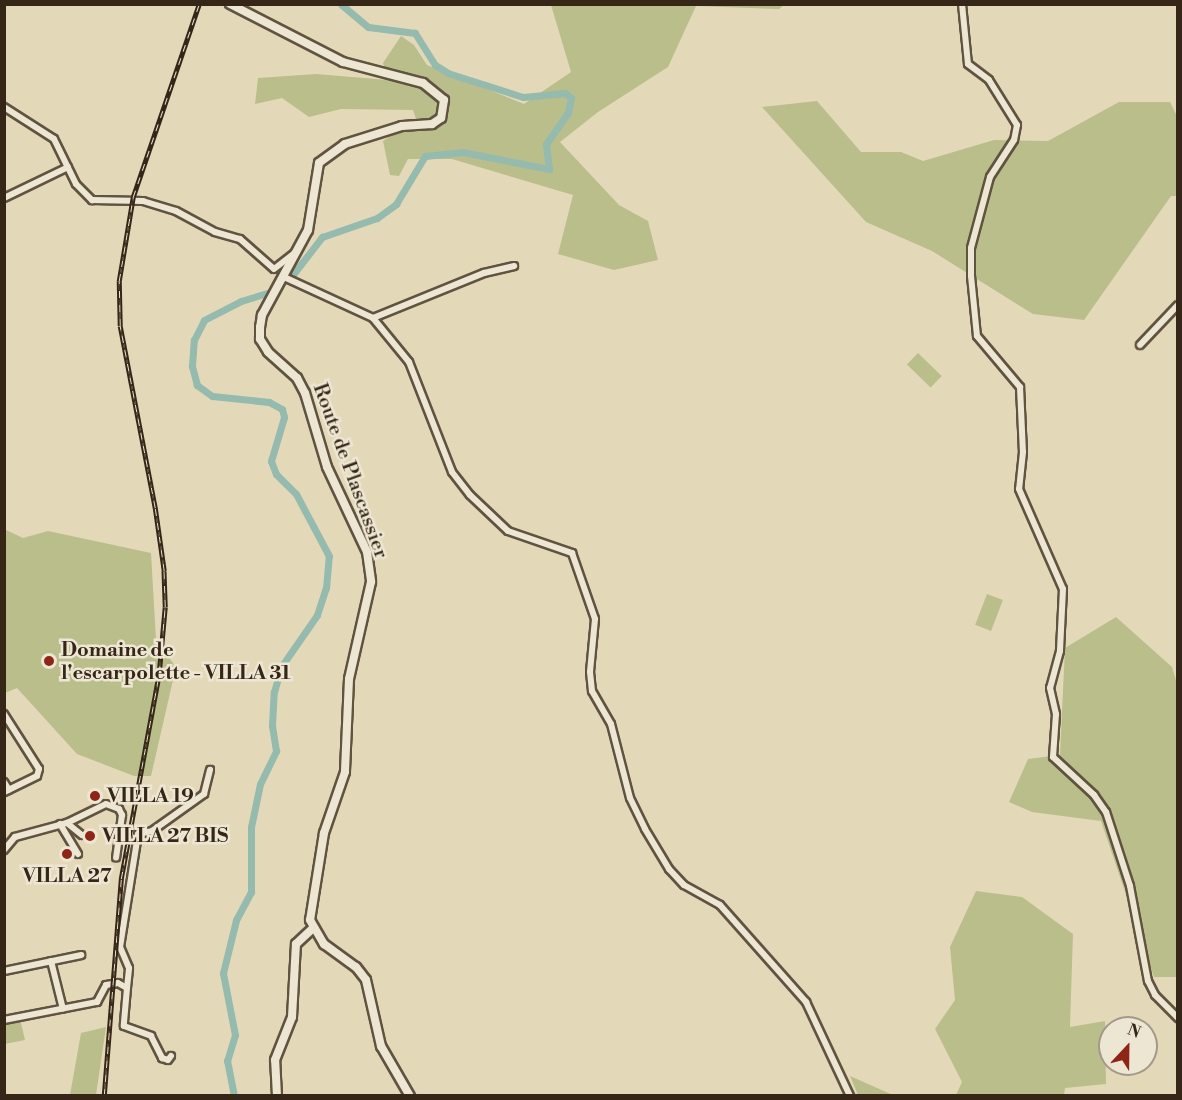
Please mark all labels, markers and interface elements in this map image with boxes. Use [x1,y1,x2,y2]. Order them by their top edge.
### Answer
street label: Route de Plascassier [307,380,393,562]
place label: Domaine de l'escarpolette - VILLA 31 [61,638,291,685]
marker: Domaine de l'escarpolette - VILLA 31 [42,654,56,668]
place label: VILLA 19 [107,784,194,808]
marker: VILLA 19 [88,789,102,803]
place label: VILLA 27 BIS [102,824,228,848]
marker: VILLA 27 BIS [83,829,97,843]
marker: VILLA 27 [60,847,74,861]
place label: VILLA 27 [22,864,112,888]
north arrow [1098,1016,1158,1076]
text: N [1124,1020,1144,1043]

